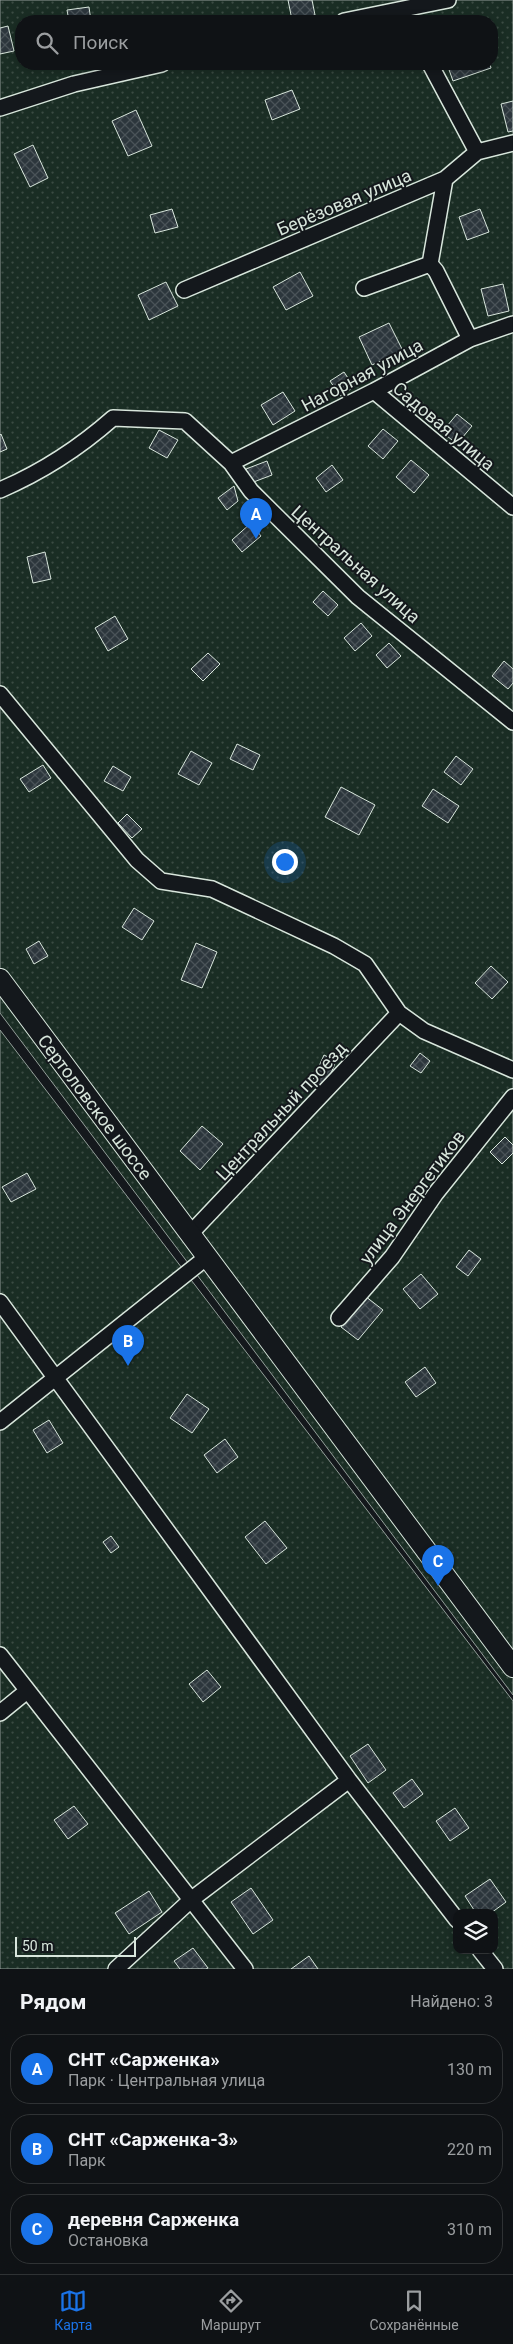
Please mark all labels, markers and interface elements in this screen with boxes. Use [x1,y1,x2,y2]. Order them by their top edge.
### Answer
search box [15,15,498,70]
icon: search [33,29,61,57]
text: Поиск [73,31,129,54]
street label: Берёзовая улица [274,164,414,240]
street label: Нагорная улица [298,334,426,416]
street label: Садовая улица [389,377,499,475]
pin: A [240,498,272,539]
street label: Центральная улица [287,501,425,627]
your location [272,849,298,875]
street label: Сертоловское шоссе [33,1030,157,1184]
street label: Центральный проезд [211,1037,351,1184]
street label: улица Энергетиков [355,1126,469,1268]
pin: B [112,1325,144,1366]
pin: C [422,1545,454,1586]
map controls [453,1909,498,1954]
button: layers [453,1909,498,1954]
scale bar [15,1934,136,1957]
text: 50 m [22,1938,54,1954]
text: Рядом [20,1990,86,2014]
text: Найдено: 3 [410,1992,493,2011]
text: СНТ «Сарженка» [68,2048,220,2071]
text: A [32,2060,42,2079]
text: 130 m [447,2060,492,2079]
text: Парк · Центральная улица [68,2071,265,2090]
text: СНТ «Сарженка-3» [68,2128,238,2151]
text: B [32,2140,42,2159]
text: 220 m [447,2140,492,2159]
text: Парк [68,2151,106,2170]
text: деревня Сарженка [68,2208,239,2231]
text: C [32,2220,42,2239]
text: 310 m [447,2220,492,2239]
text: Остановка [68,2231,149,2250]
tab: Карта [54,2287,92,2333]
tab: Маршрут [201,2287,261,2333]
tab: Сохранённые [369,2287,459,2333]

